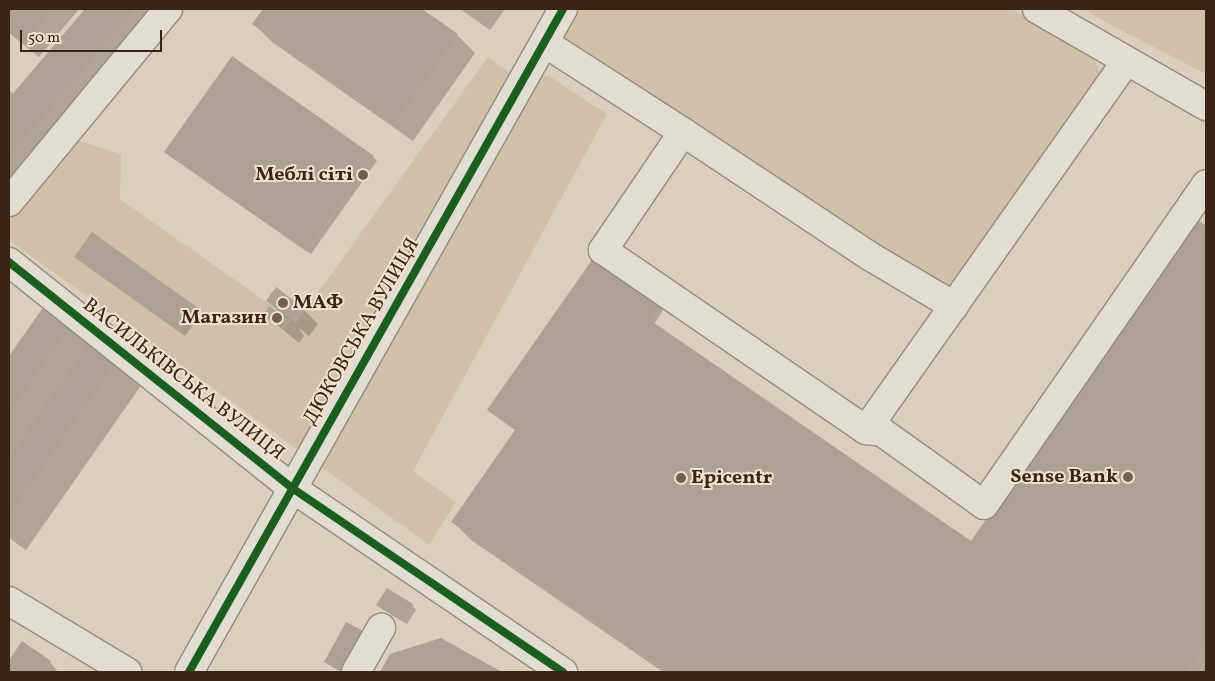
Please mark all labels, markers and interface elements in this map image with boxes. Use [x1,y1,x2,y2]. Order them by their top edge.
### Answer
scale bar [22,20,165,52]
text: 50 m [28,28,60,49]
place label: Меблі сіті [255,163,353,187]
marker: Меблі сіті [357,169,369,181]
street label: ДЮКОВСЬКА ВУЛИЦЯ [299,234,425,430]
place label: МАФ [293,291,343,315]
street label: ВАСИЛЬКІВСЬКА ВУЛИЦЯ [77,294,289,466]
marker: МАФ [277,297,289,309]
place label: Магазин [181,306,267,330]
marker: Магазин [271,312,283,324]
place label: Sense Bank [1010,465,1118,489]
place label: Epicentr [691,466,772,490]
marker: Sense Bank [1122,471,1134,483]
marker: Epicentr [675,472,687,484]

